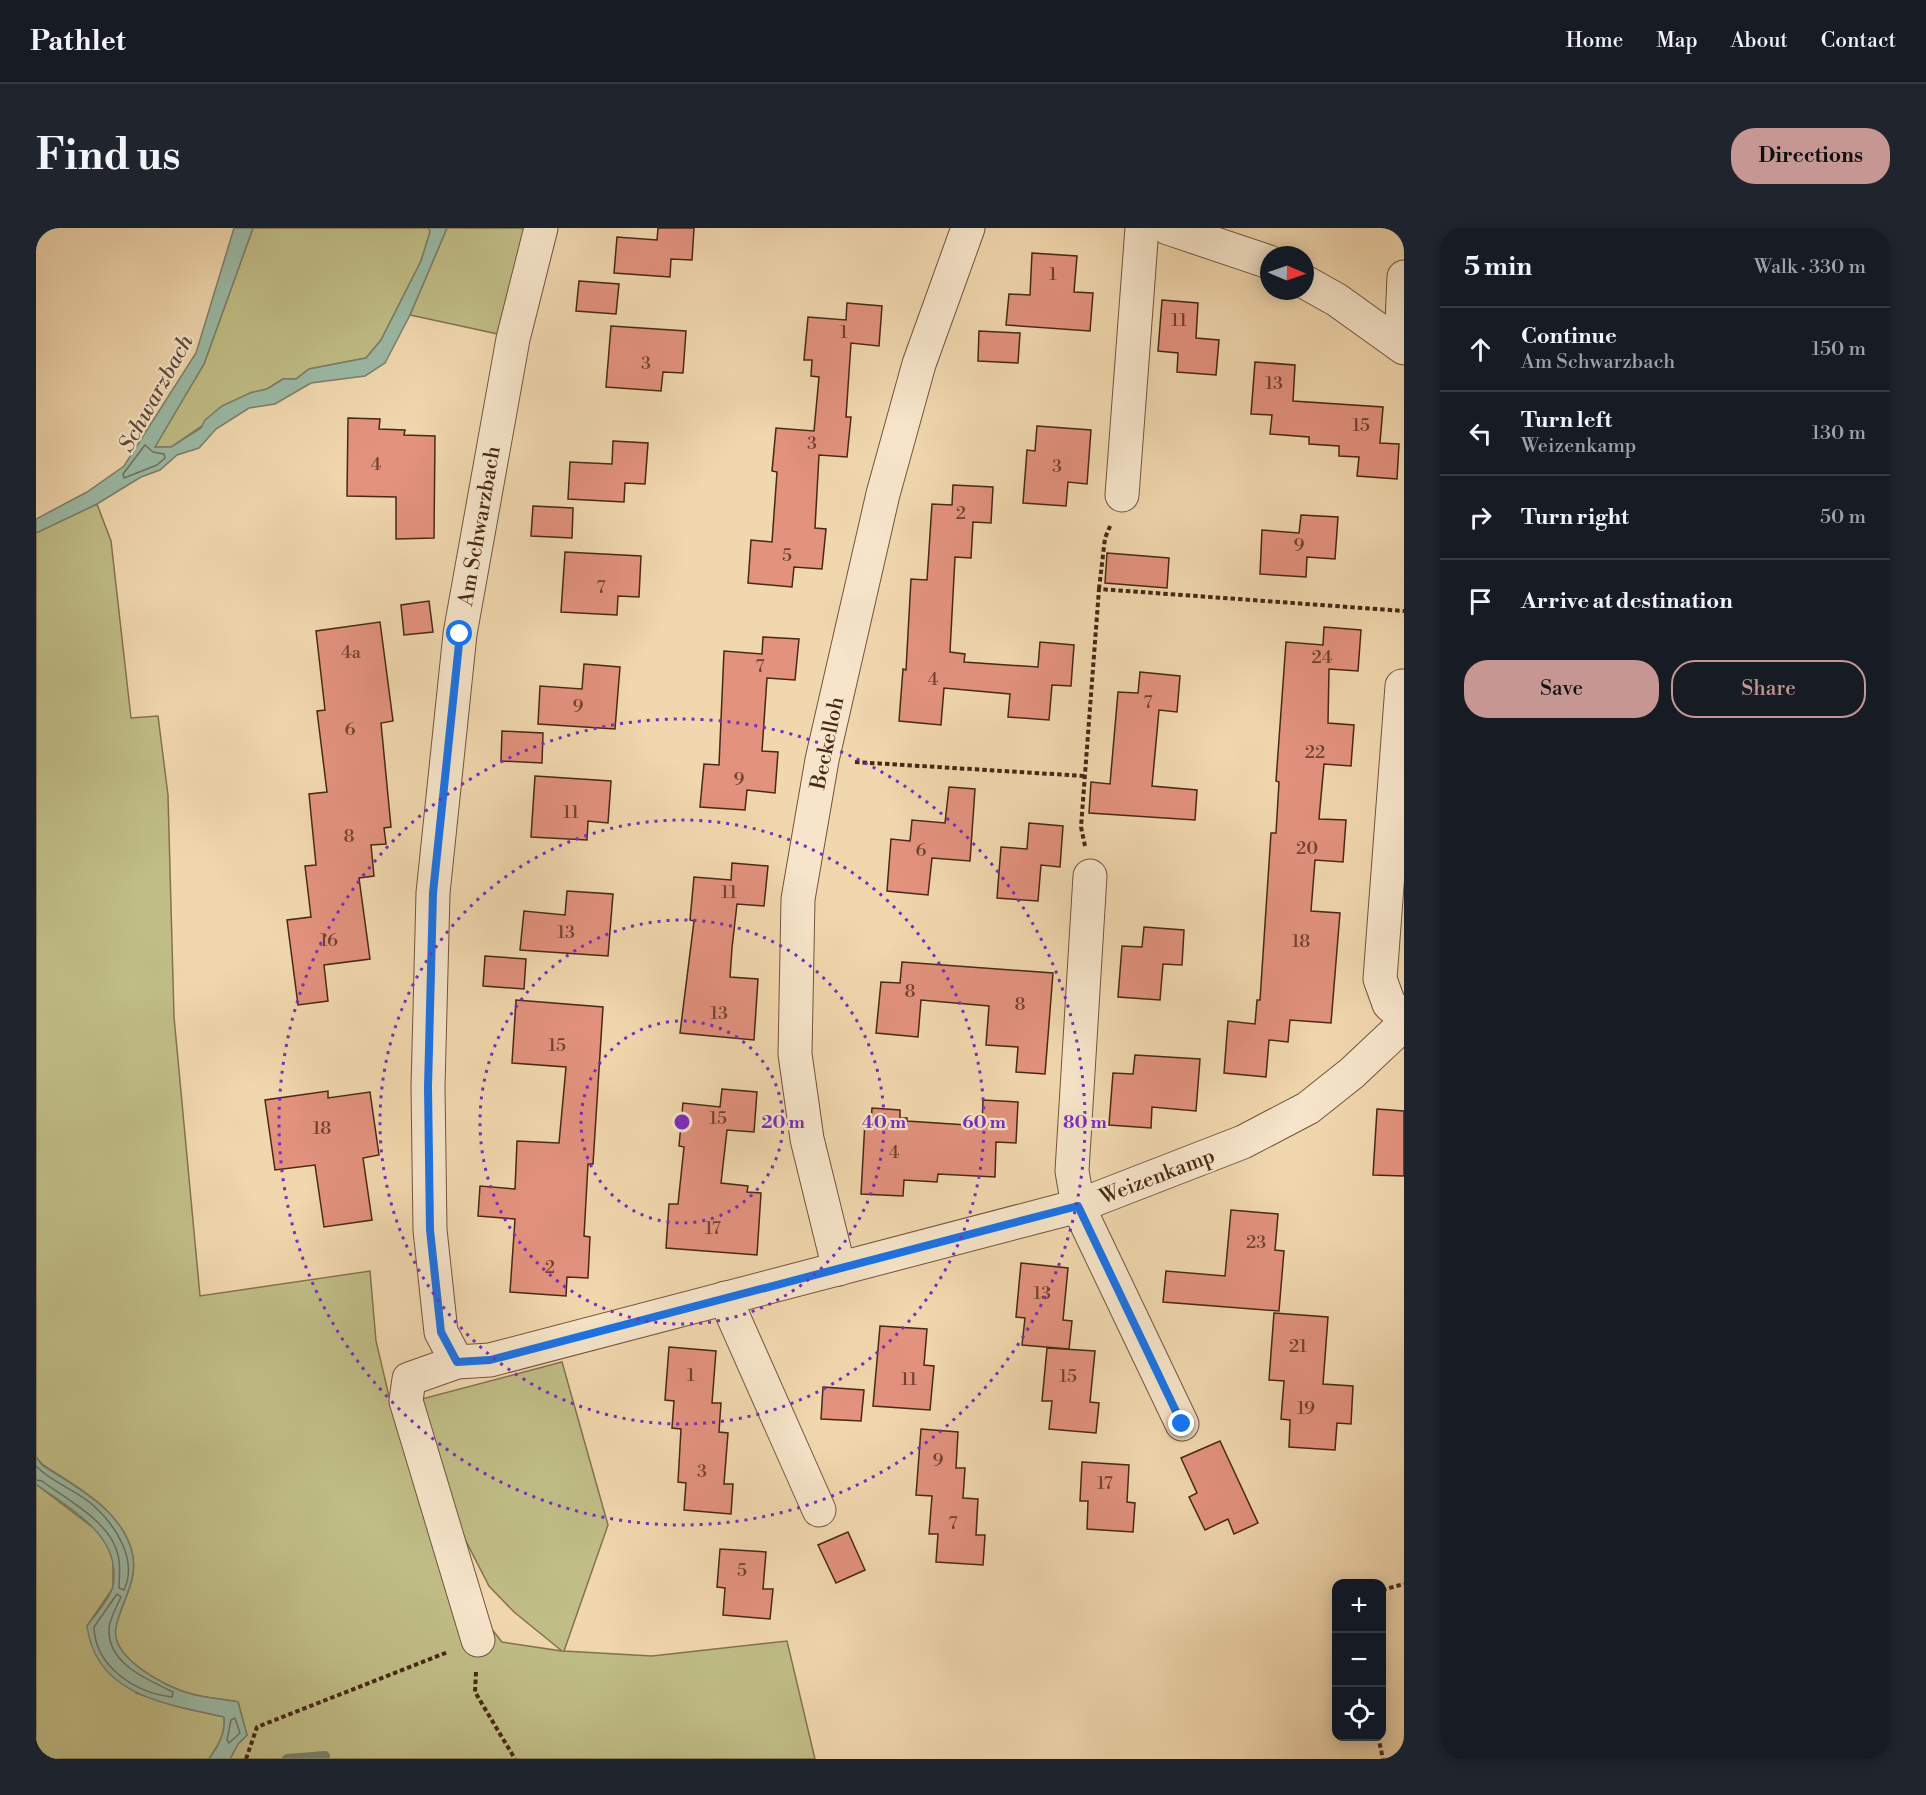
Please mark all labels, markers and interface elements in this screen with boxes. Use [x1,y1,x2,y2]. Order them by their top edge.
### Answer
text: Pathlet [30,24,126,59]
text: Home [1566,28,1623,54]
text: Map [1656,28,1698,54]
text: About [1731,28,1788,54]
text: Contact [1821,28,1896,54]
button: Directions [1731,128,1890,184]
text: Find us [36,130,180,183]
north arrow [1260,246,1314,300]
text: 5 min [1464,251,1532,283]
text: Walk · 330 m [1754,255,1866,280]
house number: 1 [1049,263,1057,286]
house number: 11 [1171,309,1187,332]
house number: 1 [840,321,848,344]
text: Continue [1521,323,1617,350]
water label: Schwarzbach [113,330,200,457]
icon: ahead [1464,333,1497,366]
text: 150 m [1811,337,1866,362]
text: Am Schwarzbach [1521,350,1675,375]
house number: 3 [641,352,651,375]
house number: 13 [1265,372,1283,395]
text: Turn left [1521,407,1612,434]
house number: 15 [1352,414,1370,437]
icon: left [1464,417,1497,450]
text: 130 m [1811,421,1866,446]
house number: 3 [807,432,817,455]
text: Weizenkamp [1521,434,1636,459]
street label: Am Schwarzbach [453,444,507,609]
house number: 4 [371,453,382,476]
house number: 3 [1052,455,1062,478]
icon: right [1464,501,1497,534]
house number: 2 [956,502,966,525]
text: Turn right [1521,504,1629,531]
text: 50 m [1820,505,1866,530]
house number: 9 [1294,534,1305,557]
house number: 5 [782,544,792,567]
house number: 7 [596,576,606,599]
icon: arrive [1464,585,1497,618]
text: Arrive at destination [1521,588,1733,615]
route start [446,620,472,646]
house number: 4a [341,641,362,664]
house number: 24 [1311,646,1333,669]
house number: 7 [755,655,765,678]
button: Save [1464,660,1659,718]
button: Share [1671,660,1866,718]
house number: 4 [928,668,939,691]
house number: 7 [1143,691,1153,714]
street label: Beckelloh [805,694,851,793]
house number: 9 [573,695,584,718]
house number: 6 [345,718,356,741]
house number: 22 [1305,741,1325,764]
house number: 9 [734,768,745,791]
house number: 11 [563,801,579,824]
house number: 8 [343,825,355,848]
house number: 20 [1296,837,1318,860]
house number: 6 [916,839,927,862]
house number: 11 [721,881,737,904]
house number: 13 [557,921,575,944]
house number: 16 [320,929,338,952]
house number: 18 [1292,930,1310,953]
house number: 8 [904,980,916,1003]
house number: 8 [1014,993,1026,1016]
house number: 13 [710,1002,728,1025]
house number: 15 [548,1034,566,1057]
house number: 15 [709,1107,727,1130]
text: 20 m [761,1111,805,1134]
text: 40 m [862,1111,907,1134]
text: 60 m [962,1111,1006,1134]
text: 80 m [1063,1111,1108,1134]
centre of rings [672,1112,692,1132]
house number: 18 [313,1117,331,1140]
house number: 4 [889,1141,900,1164]
street label: Weizenkamp [1095,1143,1219,1211]
house number: 17 [705,1217,721,1240]
house number: 23 [1246,1231,1266,1254]
house number: 2 [545,1256,555,1279]
house number: 13 [1033,1282,1051,1305]
house number: 21 [1289,1335,1307,1358]
house number: 1 [687,1364,695,1387]
house number: 15 [1059,1365,1077,1388]
house number: 11 [901,1368,917,1391]
house number: 19 [1297,1397,1315,1420]
route end [1168,1410,1194,1436]
house number: 9 [933,1449,944,1472]
house number: 3 [697,1460,707,1483]
house number: 17 [1097,1472,1113,1495]
house number: 7 [948,1512,958,1535]
house number: 5 [737,1559,747,1582]
map controls [1332,1579,1386,1741]
button: + [1332,1579,1386,1633]
button: − [1332,1633,1386,1687]
button: locate [1332,1687,1386,1741]

